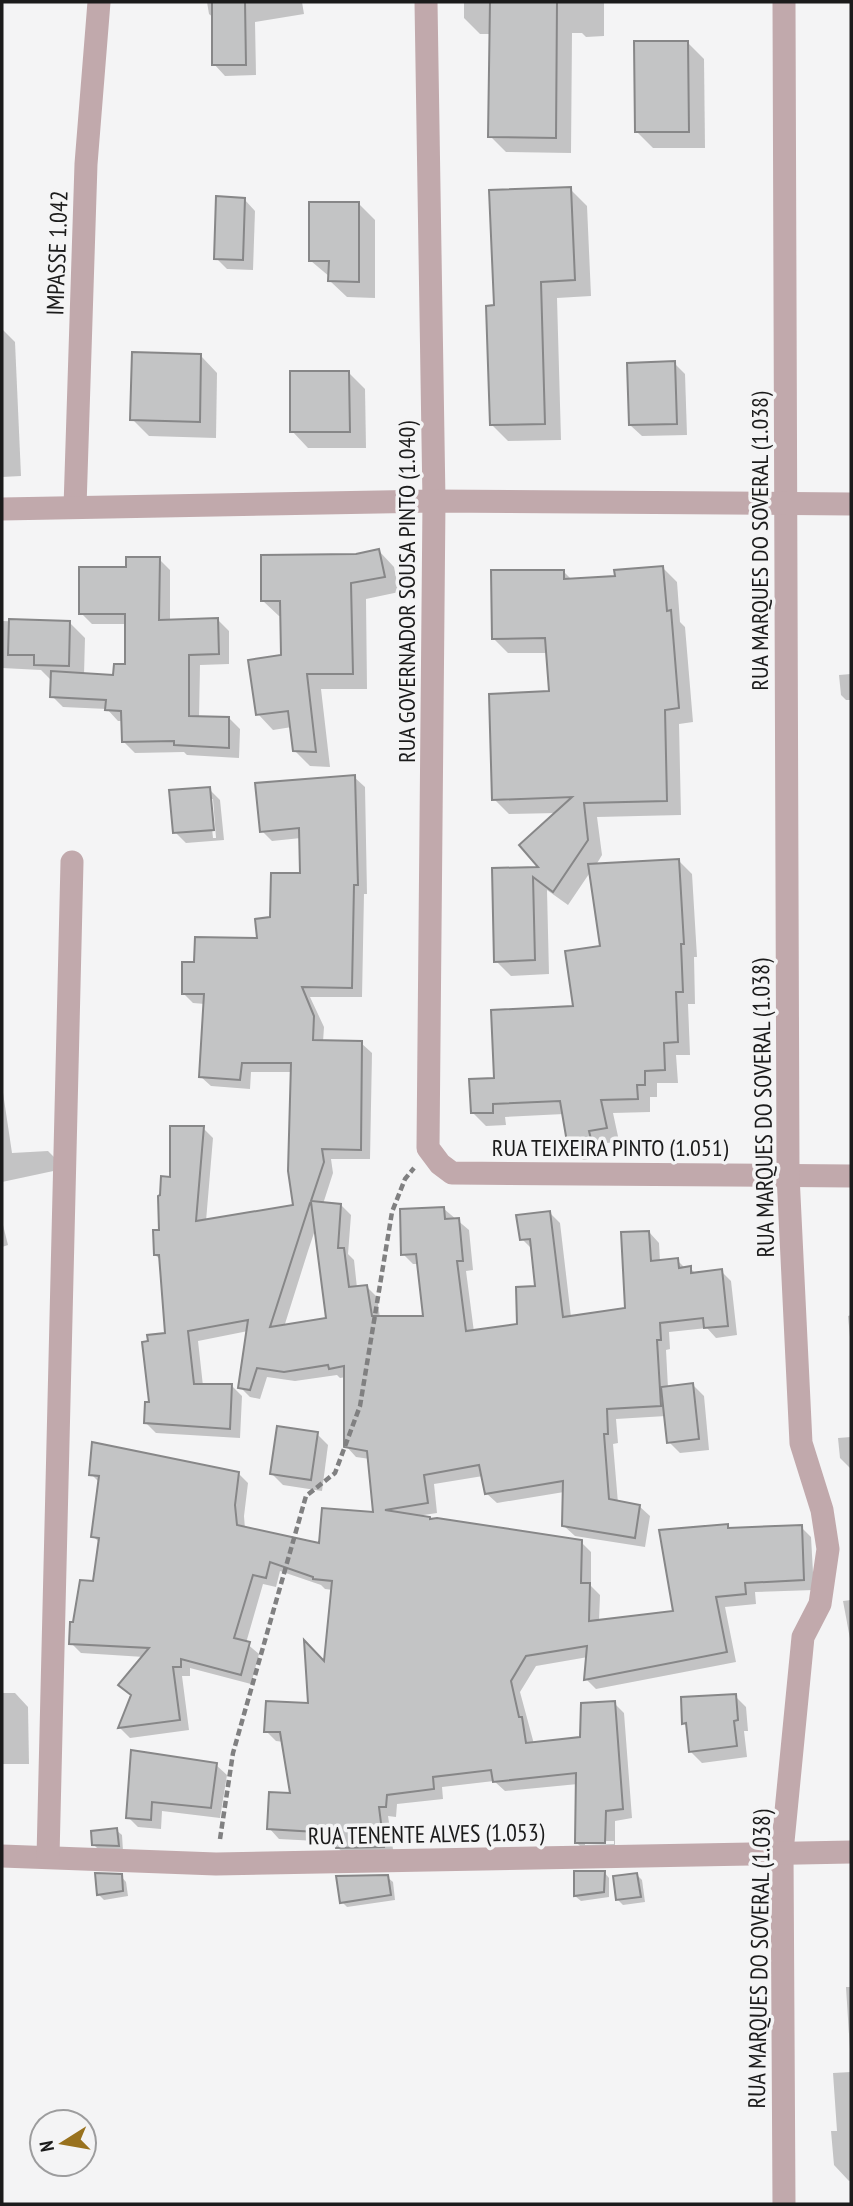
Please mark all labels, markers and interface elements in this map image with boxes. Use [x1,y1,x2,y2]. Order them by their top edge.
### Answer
street label: IMPASSE 1.042 [39,190,75,316]
street label: RUA MARQUES DO SOVERAL (1.038) [744,391,775,690]
street label: RUA GOVERNADOR SOUSA PINTO (1.040) [391,421,422,763]
street label: RUA MARQUES DO SOVERAL (1.038) [745,958,781,1258]
street label: RUA TEIXEIRA PINTO (1.051) [492,1132,729,1163]
street label: RUA MARQUES DO SOVERAL (1.038) [741,1809,777,2109]
street label: RUA TENENTE ALVES (1.053) [308,1816,545,1852]
north arrow [28,2108,98,2178]
text: N [34,2139,59,2154]

